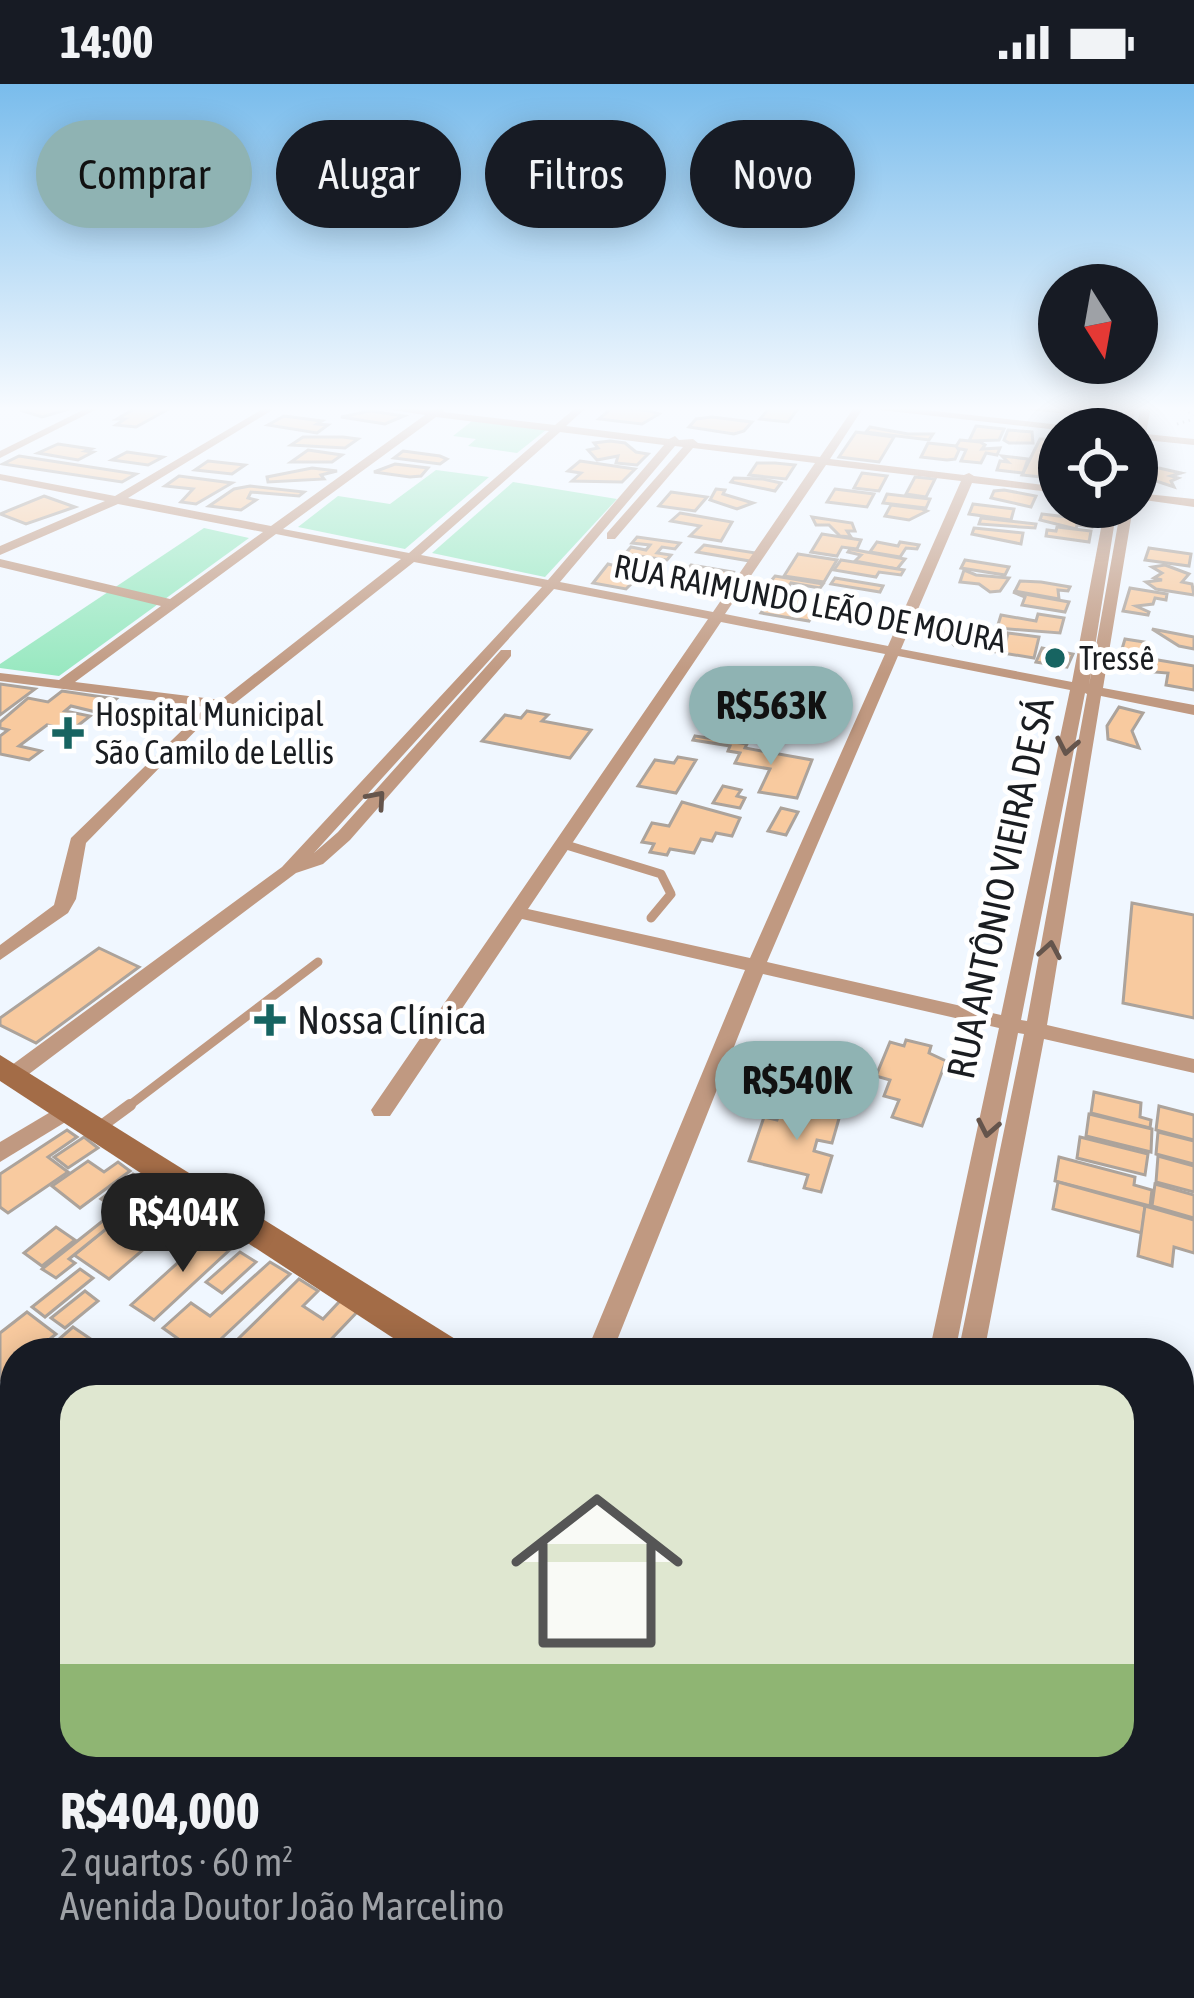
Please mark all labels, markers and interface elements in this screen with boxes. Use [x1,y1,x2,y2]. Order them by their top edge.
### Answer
text: 14:00 [60,16,154,68]
chip: Comprar [36,120,252,228]
chip: Alugar [276,120,461,228]
chip: Filtros [485,120,666,228]
chip: Novo [690,120,855,228]
north arrow [1038,264,1158,384]
map controls [1038,264,1158,528]
button: locate [1038,408,1158,528]
street label: RUA RAIMUNDO LEÃO DE MOURA [611,546,1010,660]
place label: Tressê [1079,639,1155,677]
marker: Tressê [1042,645,1068,671]
pin: R$563K [673,666,869,768]
text: R$563K [716,683,826,727]
street label: RUA ANTÔNIO VIEIRA DE SÁ [938,694,1062,1082]
place label: Hospital Municipal São Camilo de Lellis [95,695,334,771]
marker: Hospital Municipal São Camilo de Lellis [52,717,84,749]
one-way arrow [1055,736,1081,756]
one-way arrow [363,791,384,813]
one-way arrow [1036,940,1061,960]
place label: Nossa Clínica [297,998,487,1042]
marker: Nossa Clínica [254,1004,286,1036]
pin: R$540K [699,1041,895,1143]
text: R$540K [742,1058,852,1102]
one-way arrow [976,1117,1002,1137]
pin: R$404K [85,1173,281,1275]
text: R$404K [128,1190,238,1234]
icon: home [489,1463,705,1679]
text: R$404,000 [60,1781,260,1840]
text: 2 quartos · 60 m² [60,1840,293,1884]
text: Avenida Doutor João Marcelino [60,1884,504,1928]

